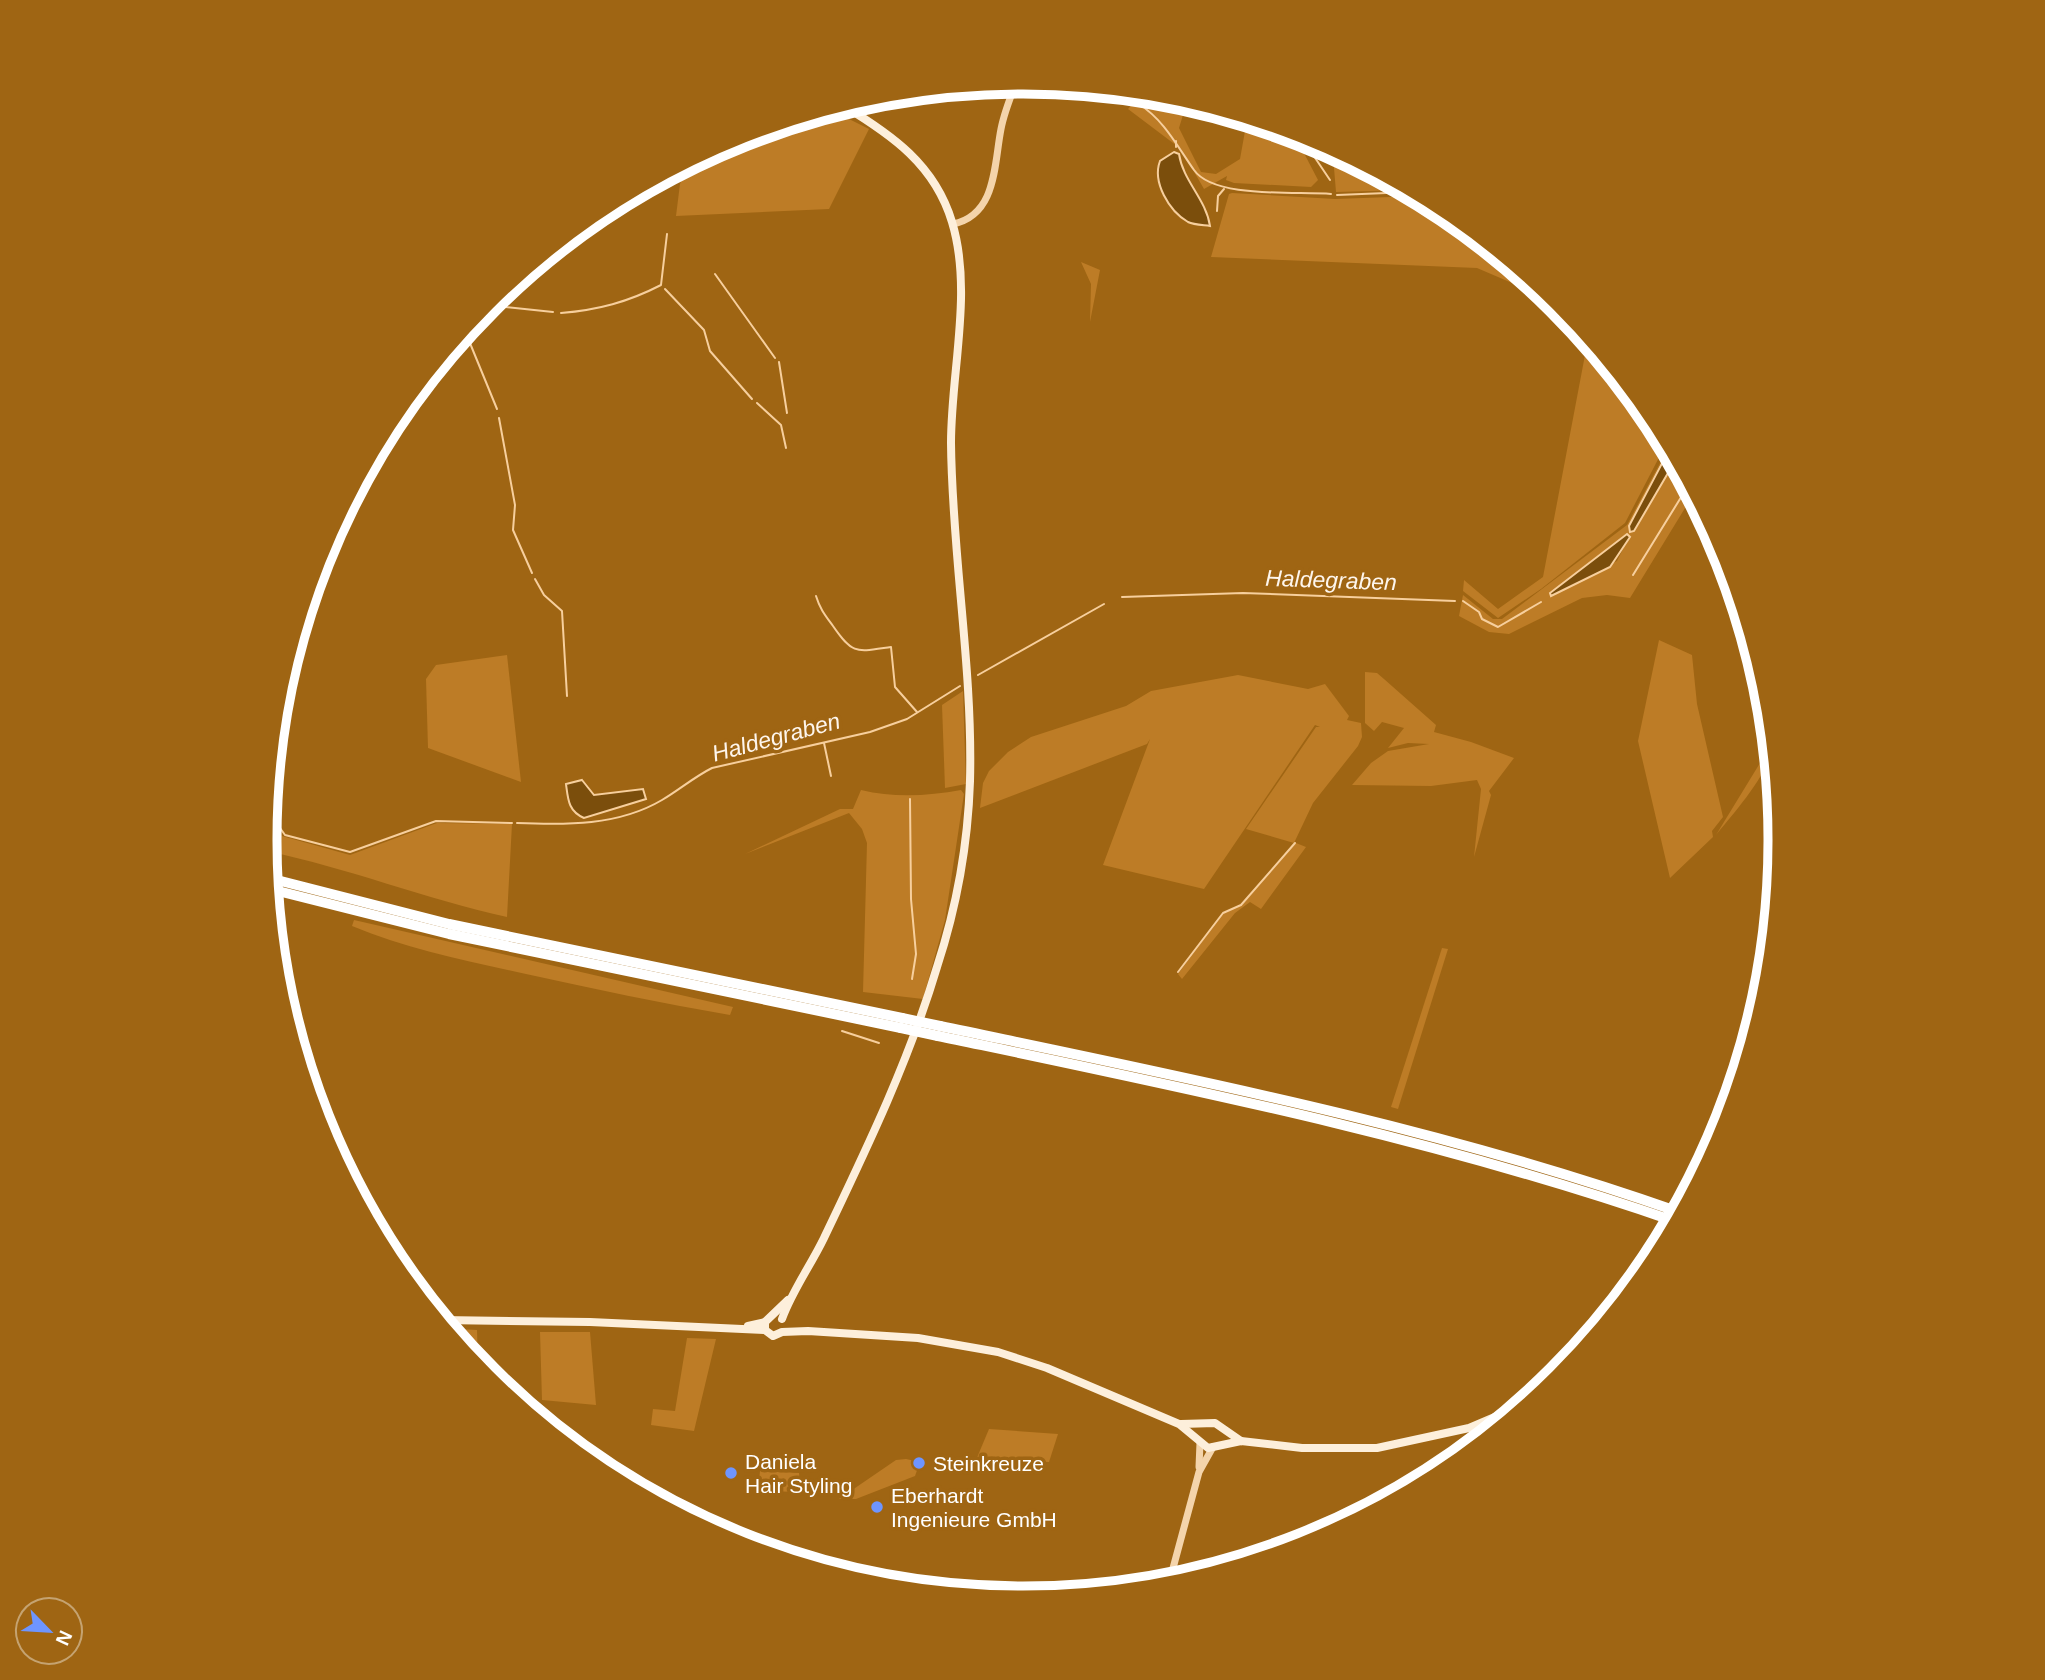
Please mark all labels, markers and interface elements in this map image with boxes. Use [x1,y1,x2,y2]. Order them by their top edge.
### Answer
water label: Haldegraben [1265,565,1397,595]
water label: Haldegraben [709,707,843,767]
place label: Daniela Hair Styling [745,1450,852,1497]
place label: Steinkreuze [933,1452,1044,1475]
marker: Steinkreuze [911,1455,927,1471]
marker: Daniela Hair Styling [723,1465,739,1481]
place label: Eberhardt Ingenieure GmbH [891,1484,1057,1531]
marker: Eberhardt Ingenieure GmbH [869,1499,885,1515]
north arrow [14,1596,84,1666]
text: N [52,1627,76,1649]

